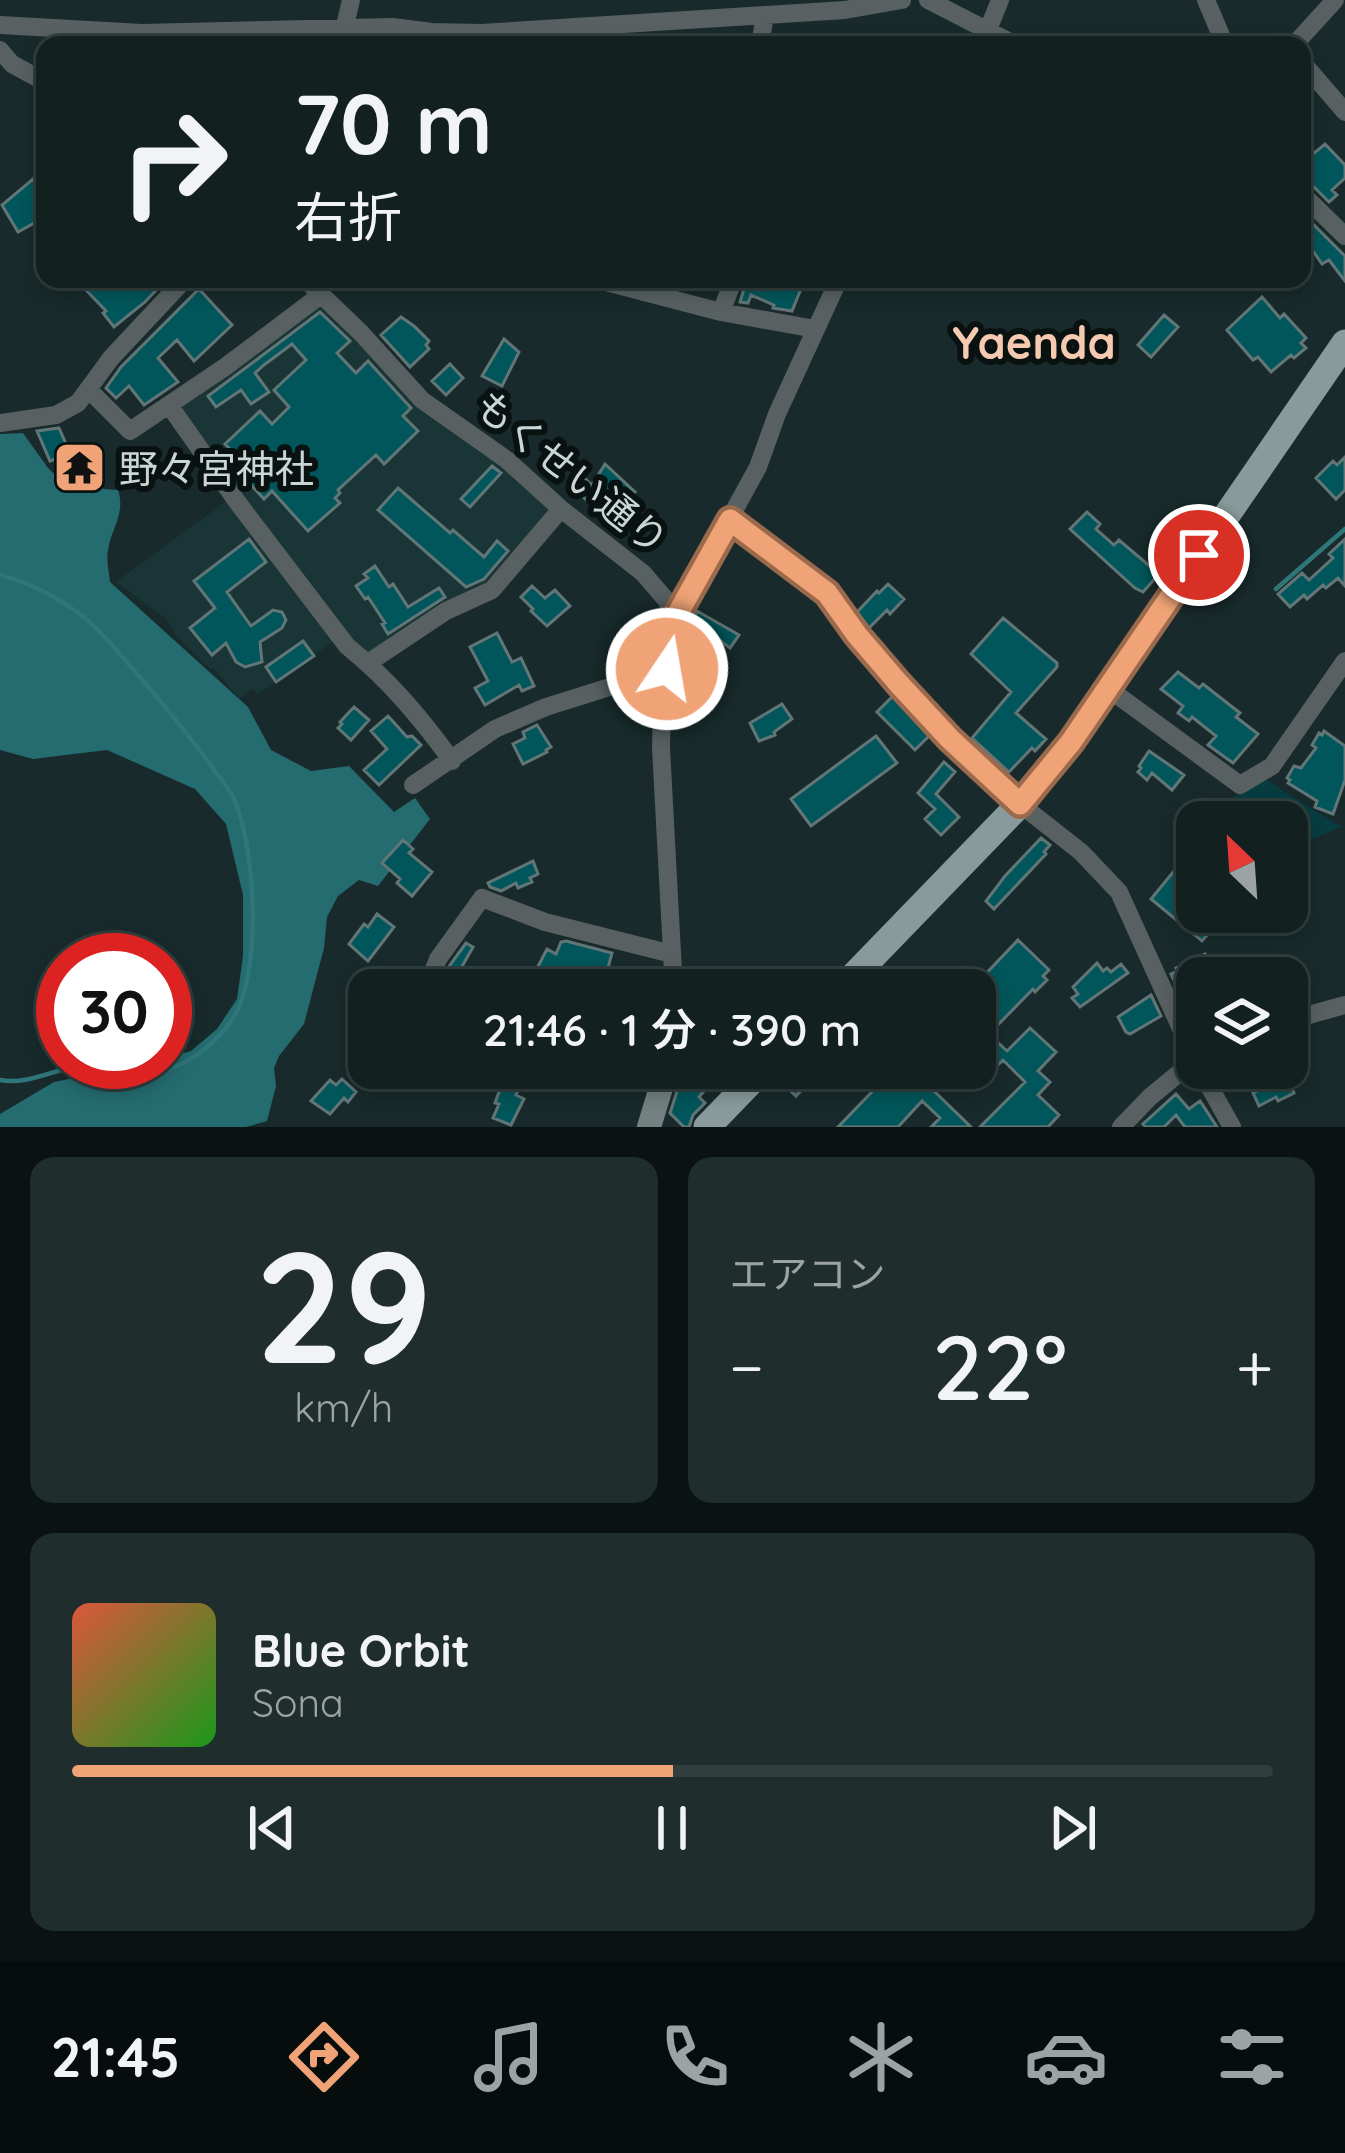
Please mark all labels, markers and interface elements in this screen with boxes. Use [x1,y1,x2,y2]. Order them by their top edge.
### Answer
text: 70 m [294,70,493,175]
icon: right [96,84,252,240]
text: 右折 [294,183,402,251]
district label: Yaenda [952,314,1116,370]
street label: もくせい通り [466,379,678,565]
temple icon: 野々宮神社 [52,440,108,496]
place label: 野々宮神社 [119,444,314,493]
pin [1148,504,1250,606]
icon: arrive [1166,522,1232,588]
position arrow [604,606,730,732]
north arrow [1176,801,1308,933]
map controls [1176,801,1308,1089]
speed limit sign: 30 [36,933,192,1089]
button: layers [1176,957,1308,1089]
text: 21:46 · 1 分 · 390 m [483,1001,861,1057]
text: 29 [255,1207,432,1402]
text: エアコン [730,1249,886,1298]
text: 22° [932,1310,1067,1423]
text: − [730,1325,764,1408]
text: + [1236,1325,1273,1408]
text: km/h [294,1383,393,1432]
text: Blue Orbit [252,1622,470,1678]
text: Sona [252,1678,344,1727]
icon: previous [239,1795,305,1861]
icon: pause [639,1795,705,1861]
icon: next [1040,1795,1106,1861]
icon: directions [282,2015,366,2099]
icon: music [467,2015,551,2099]
icon: phone [653,2015,737,2099]
icon: climate [839,2015,923,2099]
icon: car [1024,2015,1108,2099]
icon: filters [1210,2015,1294,2099]
text: 21:45 [51,2023,180,2091]

